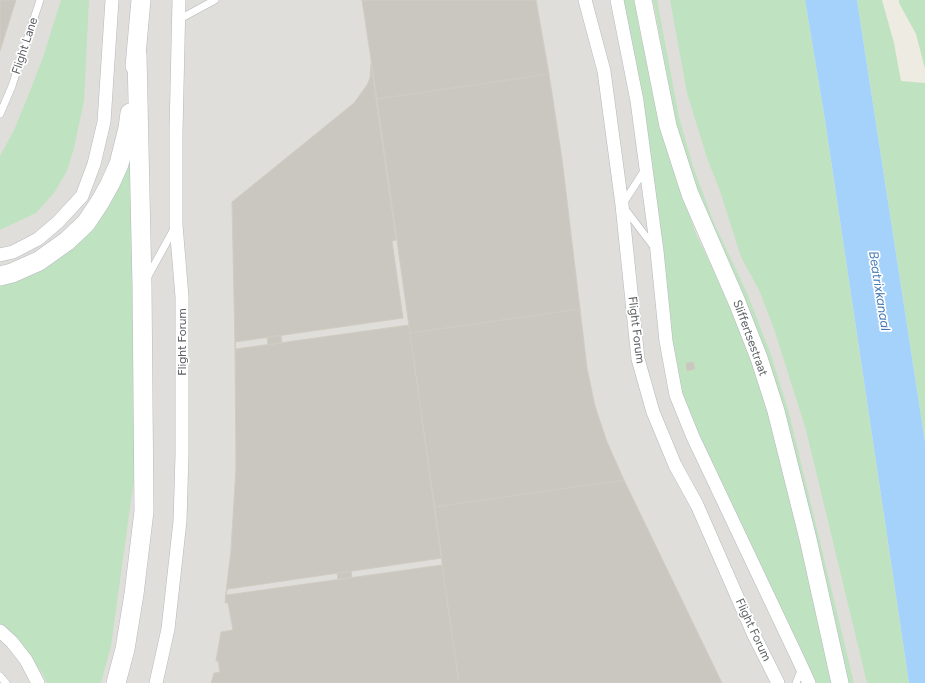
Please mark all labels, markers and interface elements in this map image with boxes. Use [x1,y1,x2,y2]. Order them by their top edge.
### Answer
street label: Flight Lane [9,16,41,76]
water label: Beatrixkanaal [865,250,893,332]
street label: Flight Forum [625,296,647,364]
street label: Sliffertsestraat [730,298,770,378]
street label: Flight Forum [175,308,189,376]
street label: Flight Forum [732,596,774,664]

